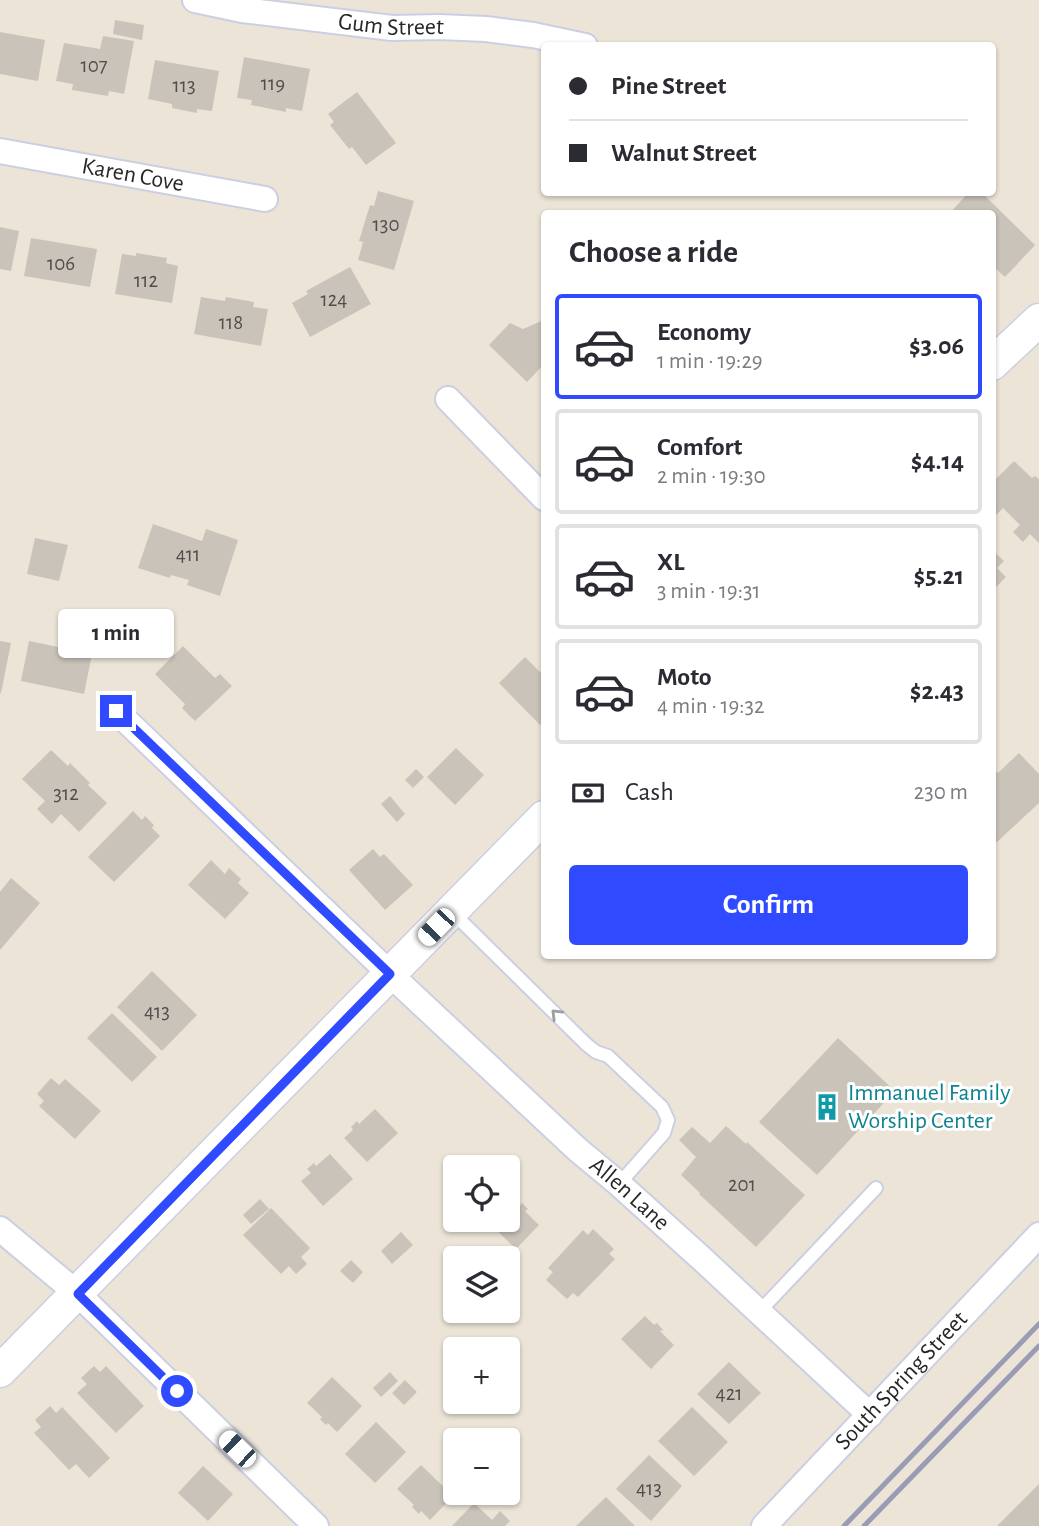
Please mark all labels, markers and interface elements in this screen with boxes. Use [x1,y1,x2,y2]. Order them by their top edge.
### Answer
street label: Gum Street [337,10,445,40]
house number: 107 [80,55,108,76]
house number: 119 [261,73,285,94]
text: Pine Street [611,73,726,99]
house number: 113 [172,75,196,96]
text: Walnut Street [611,140,757,166]
street label: Karen Cove [80,154,186,196]
house number: 130 [373,214,399,235]
text: Choose a ride [569,236,738,268]
house number: 106 [47,253,75,274]
house number: 112 [134,270,158,291]
house number: 124 [321,289,347,310]
house number: 118 [219,312,243,333]
icon: car [573,315,636,378]
text: Economy [657,319,751,345]
text: $3.06 [909,333,964,359]
text: 1 min · 19:29 [657,350,763,373]
icon: car [573,430,636,493]
text: Comfort [657,434,742,460]
text: $4.14 [911,448,964,474]
text: 2 min · 19:30 [657,465,766,488]
house number: 411 [176,544,200,565]
icon: car [573,545,636,608]
text: XL [657,549,684,575]
text: $5.21 [914,563,964,589]
text: 3 min · 19:31 [657,580,760,603]
callout: 1 min [58,610,174,658]
text: 1 min [92,622,140,645]
icon: car [573,660,636,723]
text: Moto [657,664,712,690]
text: $2.43 [910,678,964,704]
route end [100,695,132,727]
text: 4 min · 19:32 [657,695,764,718]
icon: cash [569,774,607,812]
text: Cash [625,779,674,805]
text: 230 m [914,781,968,804]
house number: 312 [53,783,79,804]
button: Confirm [569,865,968,945]
car [414,905,459,949]
house number: 413 [144,1001,170,1022]
one-way arrow [551,1009,564,1022]
place label: Immanuel Family Worship Center [848,1081,1010,1133]
building icon: Immanuel Family Worship Center [812,1092,842,1122]
street label: Allen Lane [585,1153,674,1235]
map controls [443,1155,520,1505]
button: locate [443,1155,520,1232]
house number: 201 [728,1174,756,1195]
button: layers [443,1246,520,1323]
street label: South Spring Street [831,1307,972,1454]
button: + [443,1337,520,1414]
route start [161,1375,193,1407]
house number: 421 [716,1383,742,1404]
car [215,1427,260,1471]
button: − [443,1428,520,1505]
house number: 413 [636,1478,662,1499]

